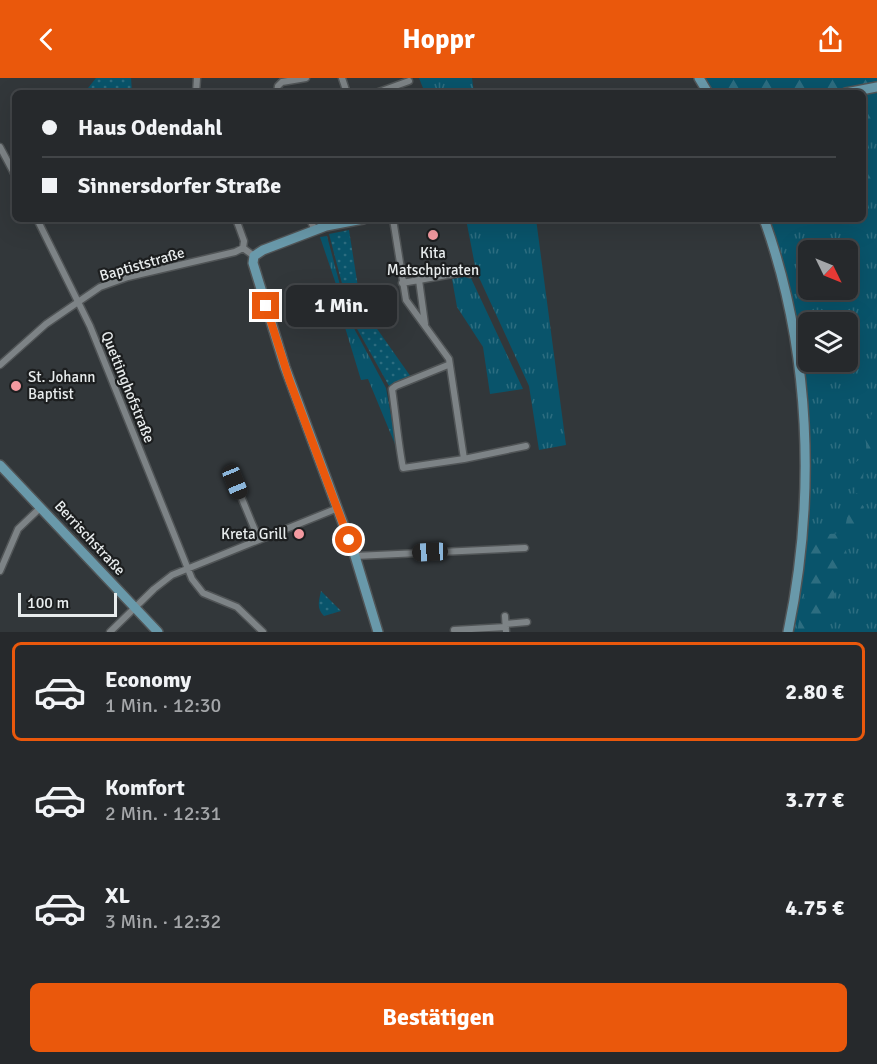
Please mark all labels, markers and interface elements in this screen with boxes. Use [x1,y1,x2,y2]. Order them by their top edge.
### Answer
icon: back [30,23,63,56]
text: Hoppr [402,23,475,56]
icon: share [814,23,847,56]
text: Haus Odendahl [78,114,222,141]
text: Sinnersdorfer Straße [78,172,281,199]
marker: Kita Matschpiraten [426,228,440,242]
north arrow [798,240,858,300]
map controls [798,240,858,372]
street label: Baptiststraße [97,243,187,285]
place label: Kita Matschpiraten [387,244,479,279]
callout: 1 Min. [287,285,398,327]
route end [252,292,279,319]
text: 1 Min. [314,293,369,318]
button: layers [798,312,858,372]
street label: Quettinghofstraße [97,329,159,445]
place label: St. Johann Baptist [28,368,96,403]
marker: St. Johann Baptist [9,379,23,393]
car [220,462,250,502]
street label: Berrischstraße [51,497,129,579]
place label: Kreta Grill [221,525,287,543]
route start [335,526,362,553]
marker: Kreta Grill [292,527,306,541]
car [412,542,448,562]
scale bar [18,590,117,618]
text: 100 m [27,593,69,613]
icon: car [33,665,87,719]
text: Economy [105,666,191,693]
text: 2.80 € [785,678,844,705]
text: 1 Min. · 12:30 [105,693,221,718]
icon: car [33,773,87,827]
text: Komfort [105,774,185,801]
text: 3.77 € [785,786,844,813]
text: 2 Min. · 12:31 [105,801,221,826]
icon: car [33,881,87,935]
text: XL [105,882,130,909]
text: 4.75 € [785,894,844,921]
text: 3 Min. · 12:32 [105,909,221,934]
button: Bestätigen [30,983,847,1052]

